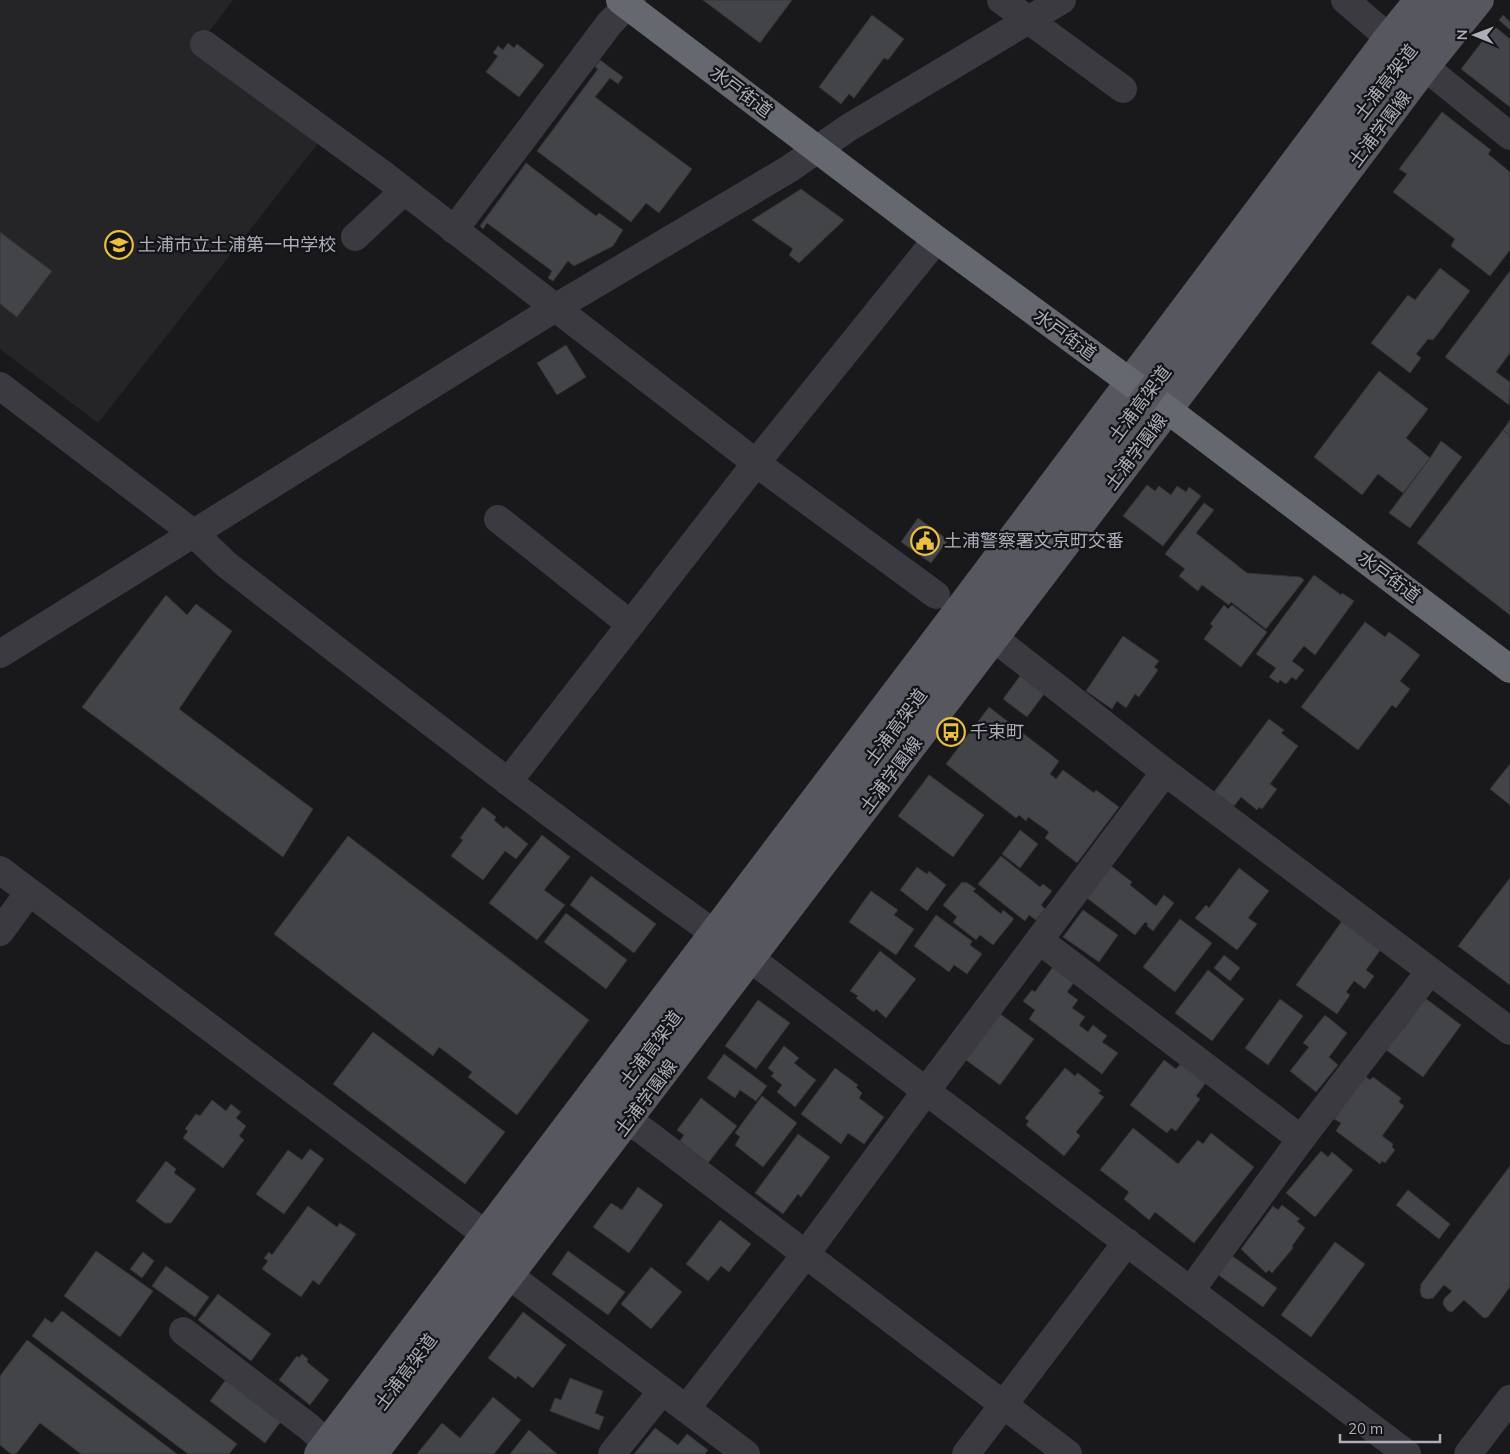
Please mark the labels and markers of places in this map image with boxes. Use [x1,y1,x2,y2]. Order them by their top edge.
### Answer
school or university icon: 土浦市立土浦第一中学校 [104,230,134,260]
place label: 土浦市立土浦第一中学校 [138,233,336,256]
public building icon: 土浦警察署文京町交番 [910,526,940,556]
place label: 土浦警察署文京町交番 [944,529,1124,552]
bus stop icon: 千束町 [936,717,966,747]
place label: 千束町 [970,720,1024,743]

